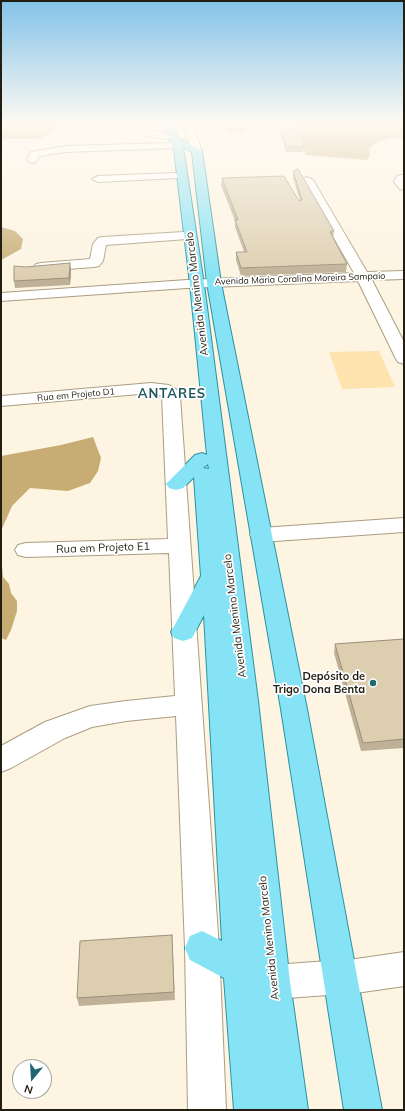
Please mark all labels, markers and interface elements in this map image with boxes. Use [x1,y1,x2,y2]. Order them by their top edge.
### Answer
street label: Avenida Menino Marcelo [183,231,211,357]
street label: Avenida Maria Coralina Moreira Sampaio [214,271,386,287]
street label: Rua em Projeto D1 [37,386,115,404]
district label: ANTARES [138,386,206,402]
street label: Rua em Projeto E1 [56,540,150,556]
street label: Avenida Menino Marcelo [221,553,249,679]
place label: Depósito de Trigo Dona Benta [273,670,365,696]
marker: Depósito de Trigo Dona Benta [368,678,378,688]
street label: Avenida Menino Marcelo [256,875,282,1001]
north arrow [12,1059,52,1099]
text: N [22,1082,35,1097]

